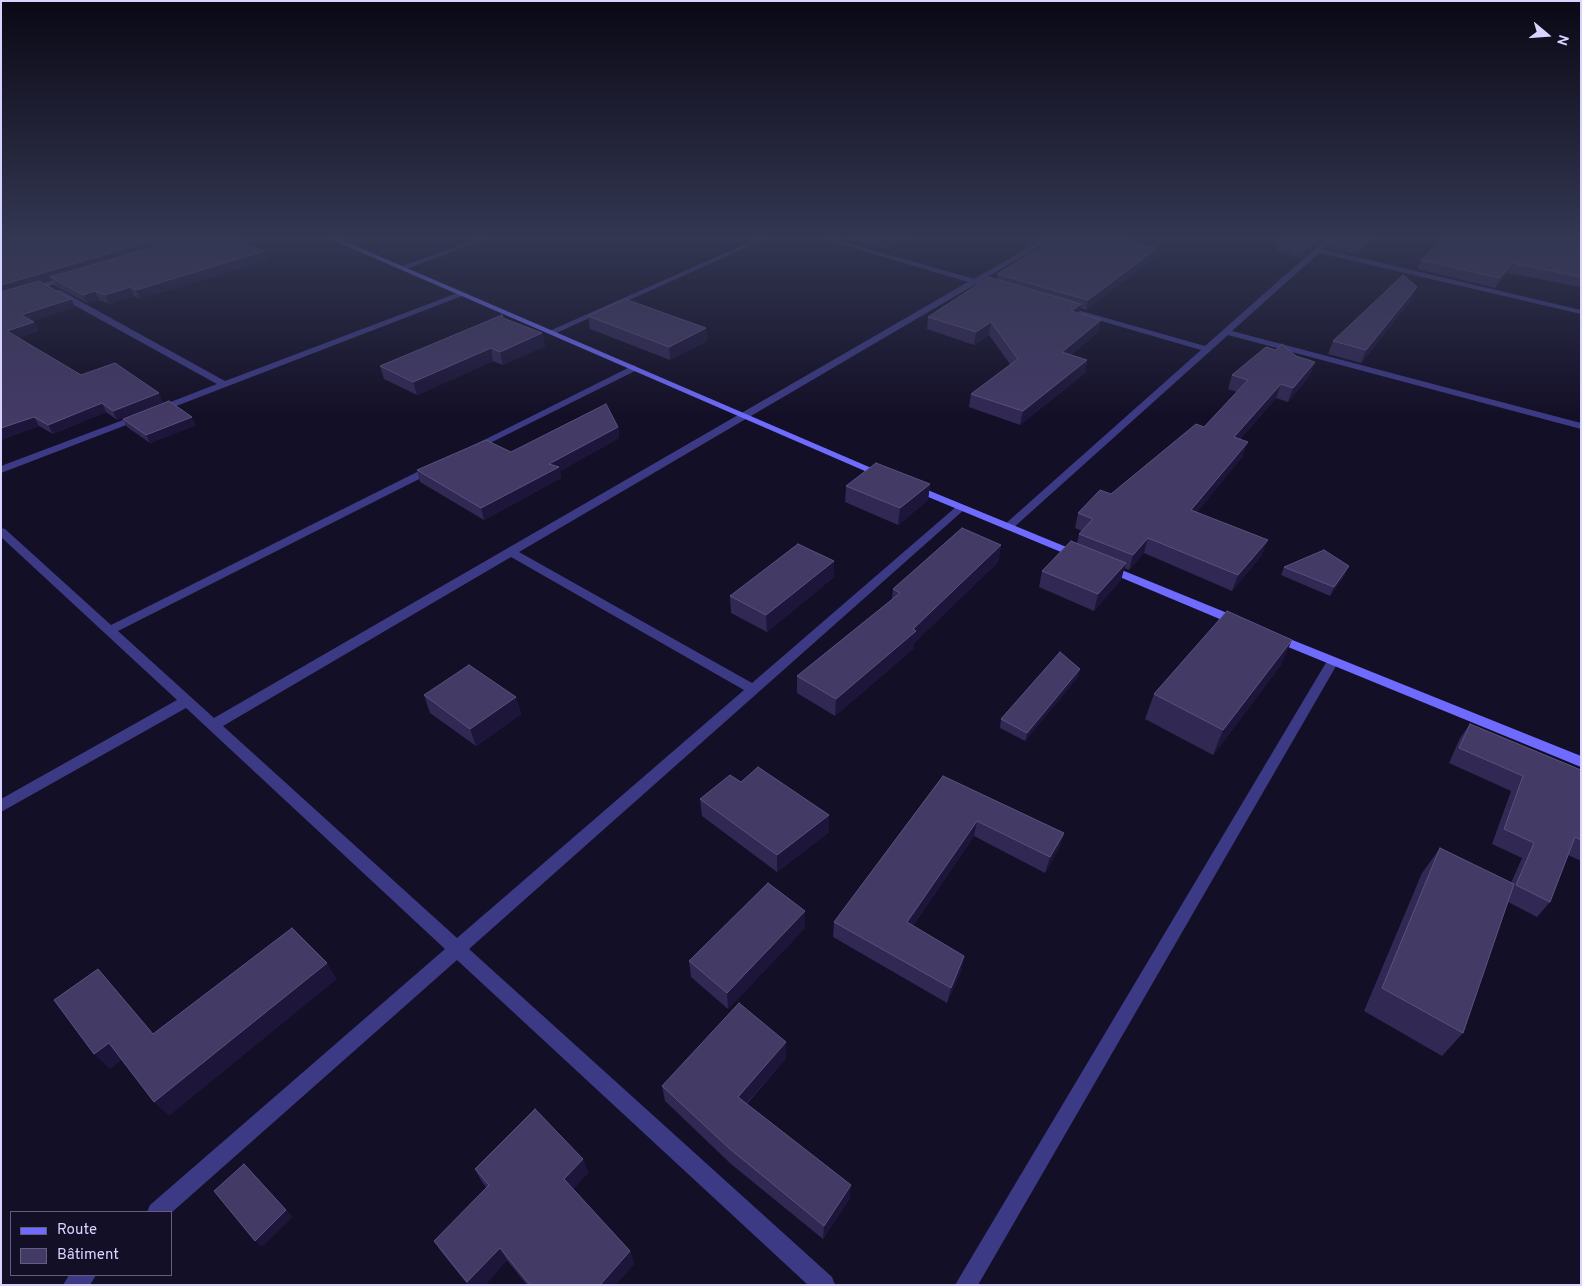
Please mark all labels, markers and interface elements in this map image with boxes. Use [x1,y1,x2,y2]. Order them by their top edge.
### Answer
north arrow [1522,10,1572,60]
text: N [1552,32,1571,47]
legend [10,1211,172,1276]
text: Route [57,1221,97,1240]
text: Bâtiment [57,1246,119,1265]

